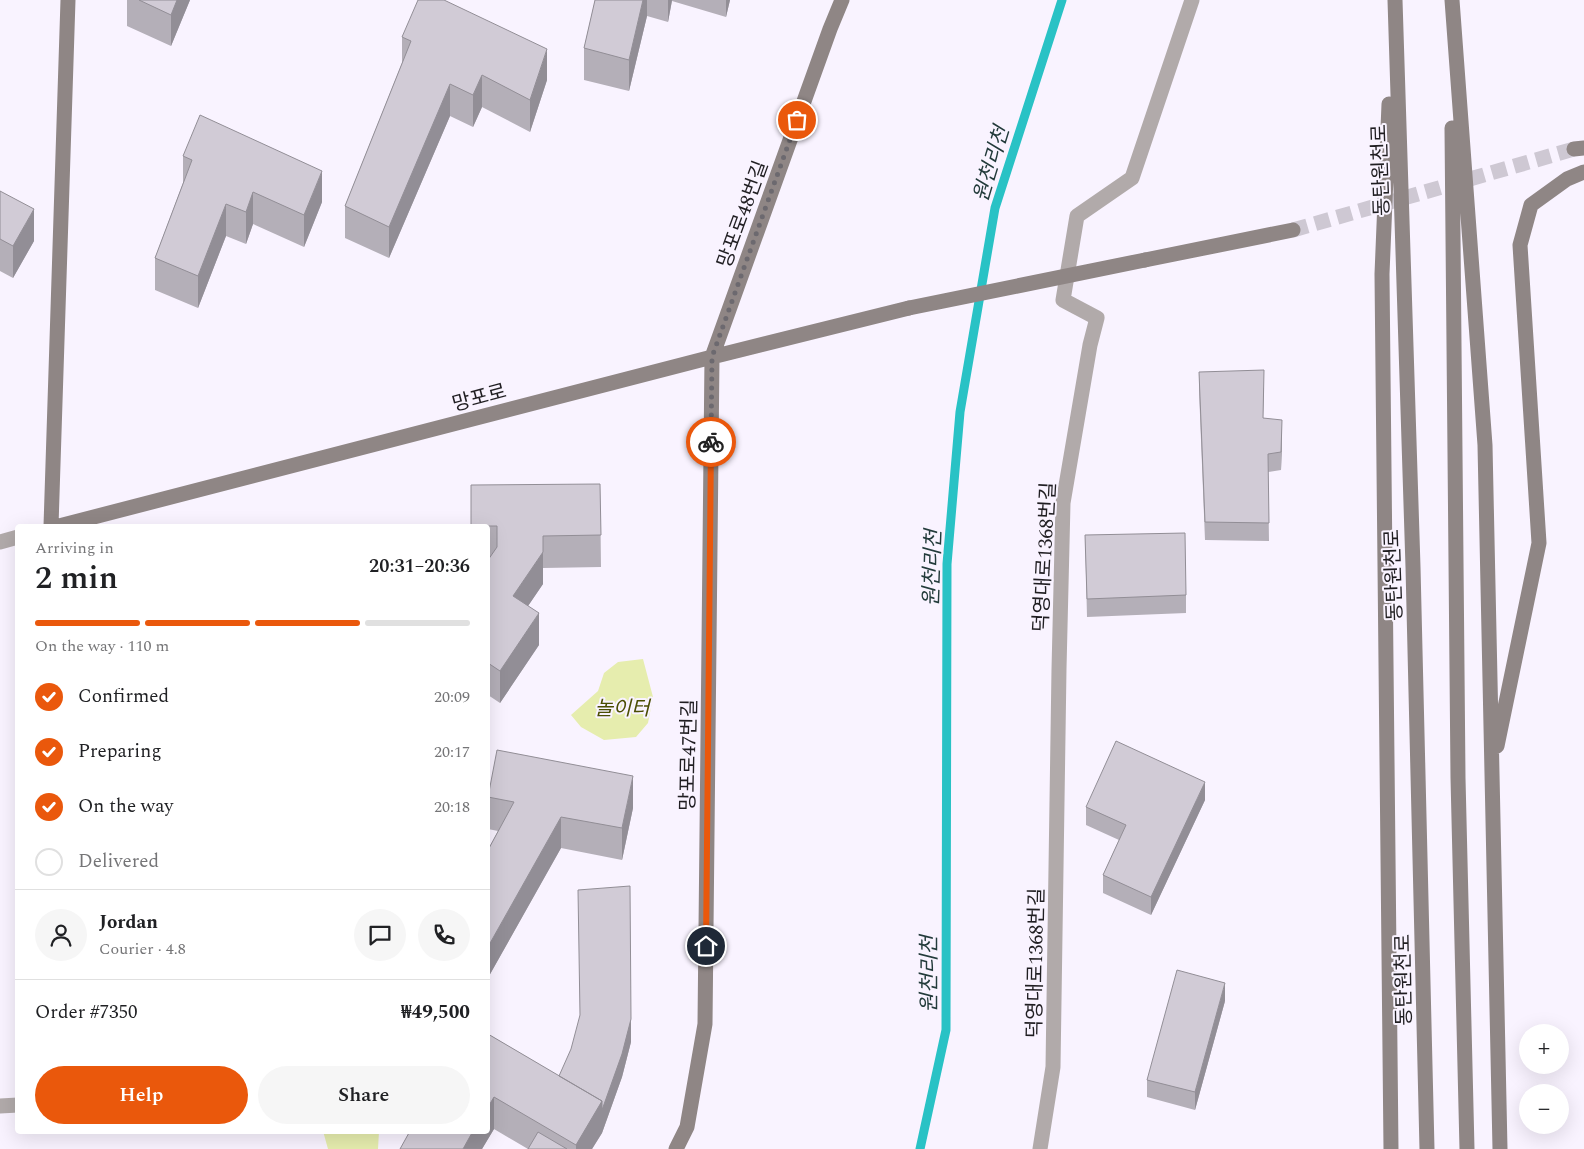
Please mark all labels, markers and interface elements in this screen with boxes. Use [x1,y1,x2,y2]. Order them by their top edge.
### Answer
pin [776,99,818,141]
icon: bag [783,106,811,134]
water label: 원천리천 [965,120,1019,206]
street label: 동탄원천로 [1364,123,1398,216]
street label: 망포로48번길 [710,157,776,272]
street label: 망포로 [449,376,510,420]
courier [686,417,736,467]
icon: bike [697,428,725,456]
street label: 덕영대로1368번길 [1026,481,1064,633]
water label: 원천리천 [916,526,950,607]
street label: 동탄원천로 [1377,528,1411,621]
text: Arriving in [35,536,114,560]
text: 20:31–20:36 [369,552,470,581]
text: 2 min [35,554,118,603]
text: On the way · 110 m [35,634,169,658]
text: Confirmed [78,682,169,711]
icon: check [35,683,63,711]
text: 20:09 [434,685,470,709]
park label: 놀이터 [594,694,652,724]
street label: 망포로47번길 [673,699,705,811]
text: Preparing [78,737,162,766]
icon: check [35,738,63,766]
text: 20:17 [434,740,470,764]
text: On the way [78,792,174,821]
icon: check [35,793,63,821]
text: 20:18 [434,795,470,819]
text: Delivered [78,847,159,876]
street label: 덕영대로1368번길 [1020,888,1052,1038]
text: Jordan [99,908,158,937]
button: person [35,909,87,961]
button: chat [354,909,406,961]
button: phone [418,909,470,961]
pin [685,925,727,967]
icon: home [692,932,720,960]
water label: 원천리천 [914,933,946,1013]
street label: 동탄원천로 [1388,934,1420,1026]
text: Courier · 4.8 [99,937,186,961]
text: Order #7350 [35,998,138,1027]
text: ₩49,500 [401,998,470,1027]
map controls [1519,1024,1569,1134]
button: + [1519,1024,1569,1074]
button: Help [35,1066,248,1124]
button: Share [258,1066,470,1124]
button: − [1519,1084,1569,1134]

